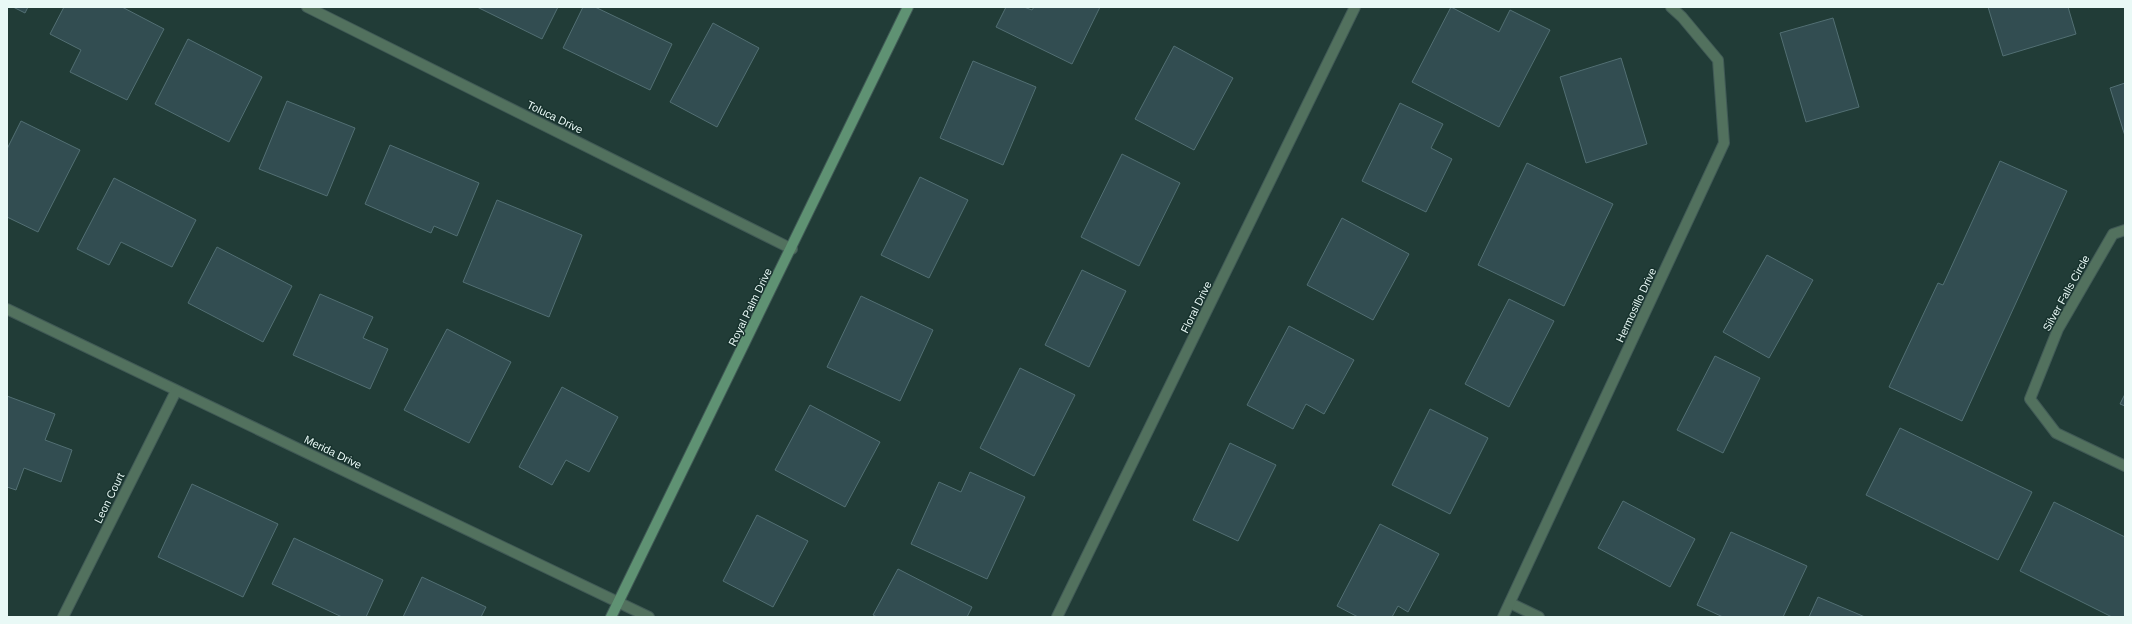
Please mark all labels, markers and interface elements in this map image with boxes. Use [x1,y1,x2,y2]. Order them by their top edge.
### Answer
street label: Toluca Drive [525,98,585,136]
street label: Silver Falls Circle [2040,253,2092,333]
street label: Royal Palm Drive [726,266,774,348]
street label: Hermosillo Drive [1614,266,1658,344]
street label: Floral Drive [1178,279,1214,335]
street label: Merida Drive [302,433,364,471]
street label: Leon Court [92,471,126,525]

